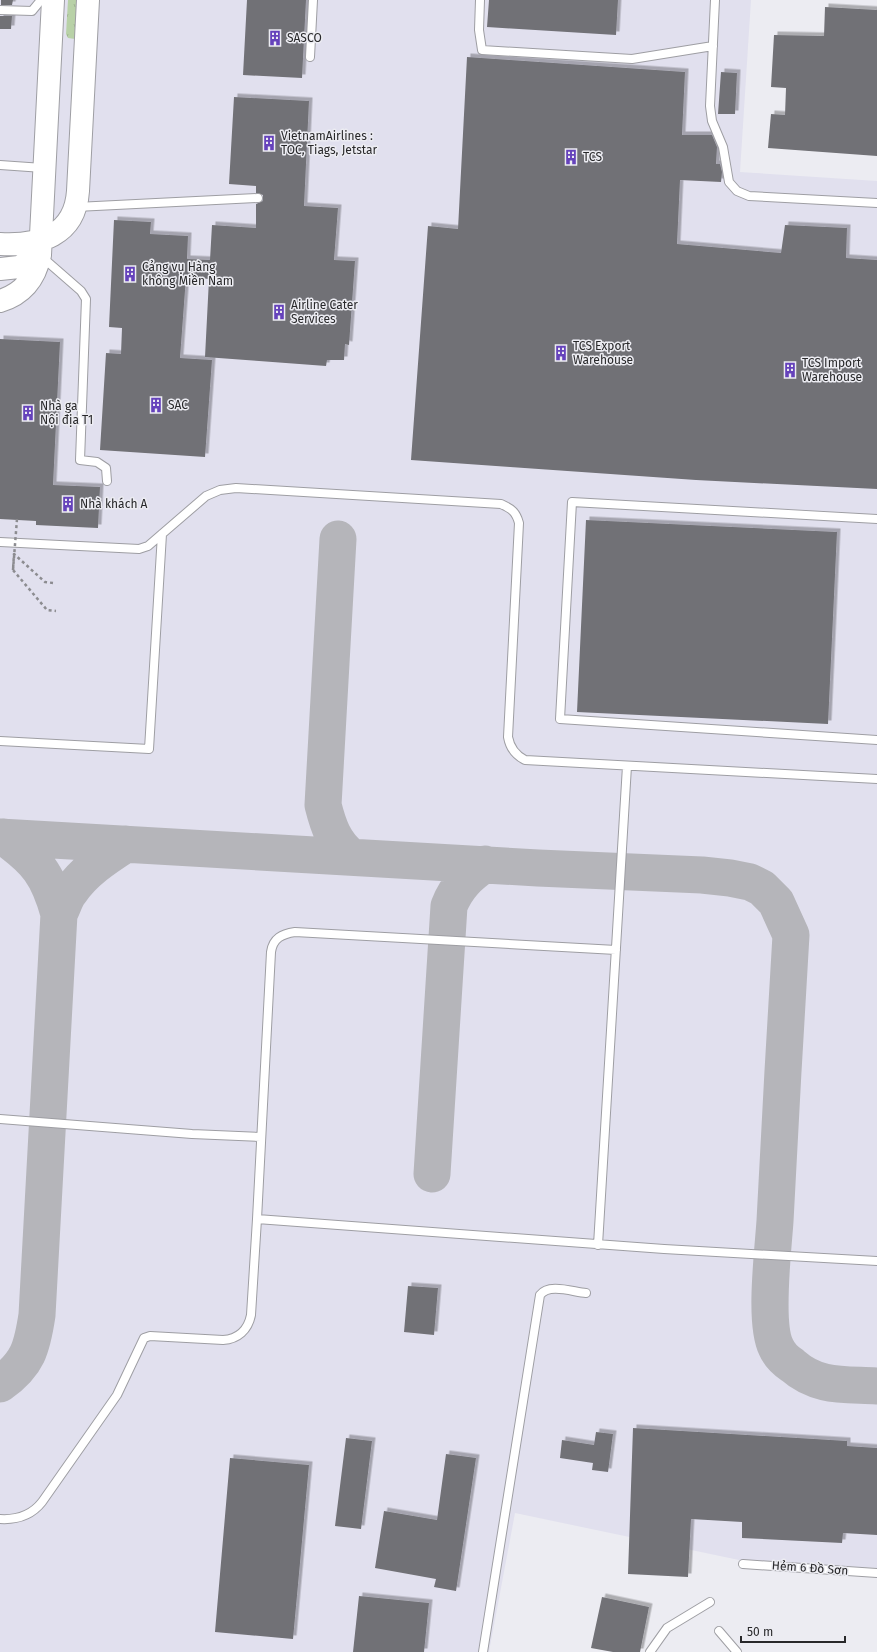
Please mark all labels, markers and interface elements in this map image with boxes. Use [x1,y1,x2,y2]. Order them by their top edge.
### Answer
building icon: SASCO [266,29,284,47]
place label: SASCO [287,31,322,45]
place label: VietnamAirlines : TOC, Tiags, Jetstar [281,129,378,157]
building icon: VietnamAirlines : TOC, Tiags, Jetstar [260,134,278,152]
building icon: TCS [562,148,580,166]
place label: TCS [583,150,602,164]
place label: Cảng vụ Hàng không Miền Nam [142,260,233,288]
building icon: Cảng vụ Hàng không Miền Nam [121,265,139,283]
place label: Airline Cater Services [291,298,358,326]
building icon: Airline Cater Services [270,303,288,321]
place label: TCS Export Warehouse [573,339,633,367]
building icon: TCS Export Warehouse [552,344,570,362]
place label: TCS Import Warehouse [802,356,862,384]
building icon: TCS Import Warehouse [781,361,799,379]
building icon: SAC [147,396,165,414]
place label: SAC [168,398,188,412]
place label: Nhà ga Nội địa T1 [40,399,93,427]
building icon: Nhà ga Nội địa T1 [19,404,37,422]
building icon: Nhà khách A [59,495,77,513]
place label: Nhà khách A [80,497,148,511]
street label: Hẻm 6 Đồ Sơn [771,1557,849,1578]
scale bar [741,1618,845,1644]
text: 50 m [747,1625,773,1639]

